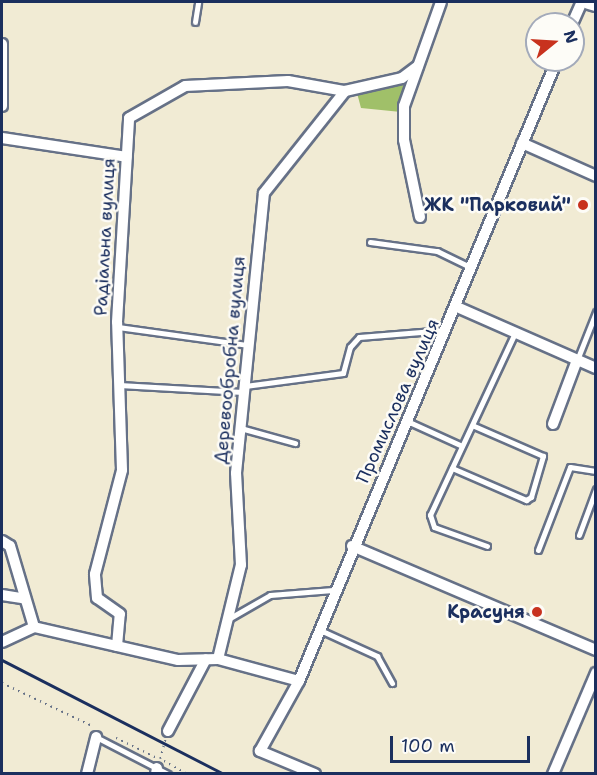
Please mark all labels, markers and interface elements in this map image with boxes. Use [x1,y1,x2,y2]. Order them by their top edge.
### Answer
north arrow [525,12,585,72]
text: N [559,28,583,46]
street label: Радіальна вулиця [90,158,120,316]
place label: ЖК "Парковий" [424,194,571,216]
marker: ЖК "Парковий" [576,198,590,212]
street label: Деревообробна вулиця [210,255,250,465]
street label: Промислова вулиця [352,315,444,487]
place label: Красуня [447,601,525,623]
marker: Красуня [530,605,544,619]
scale bar [393,724,532,762]
text: 100 m [401,734,455,758]

